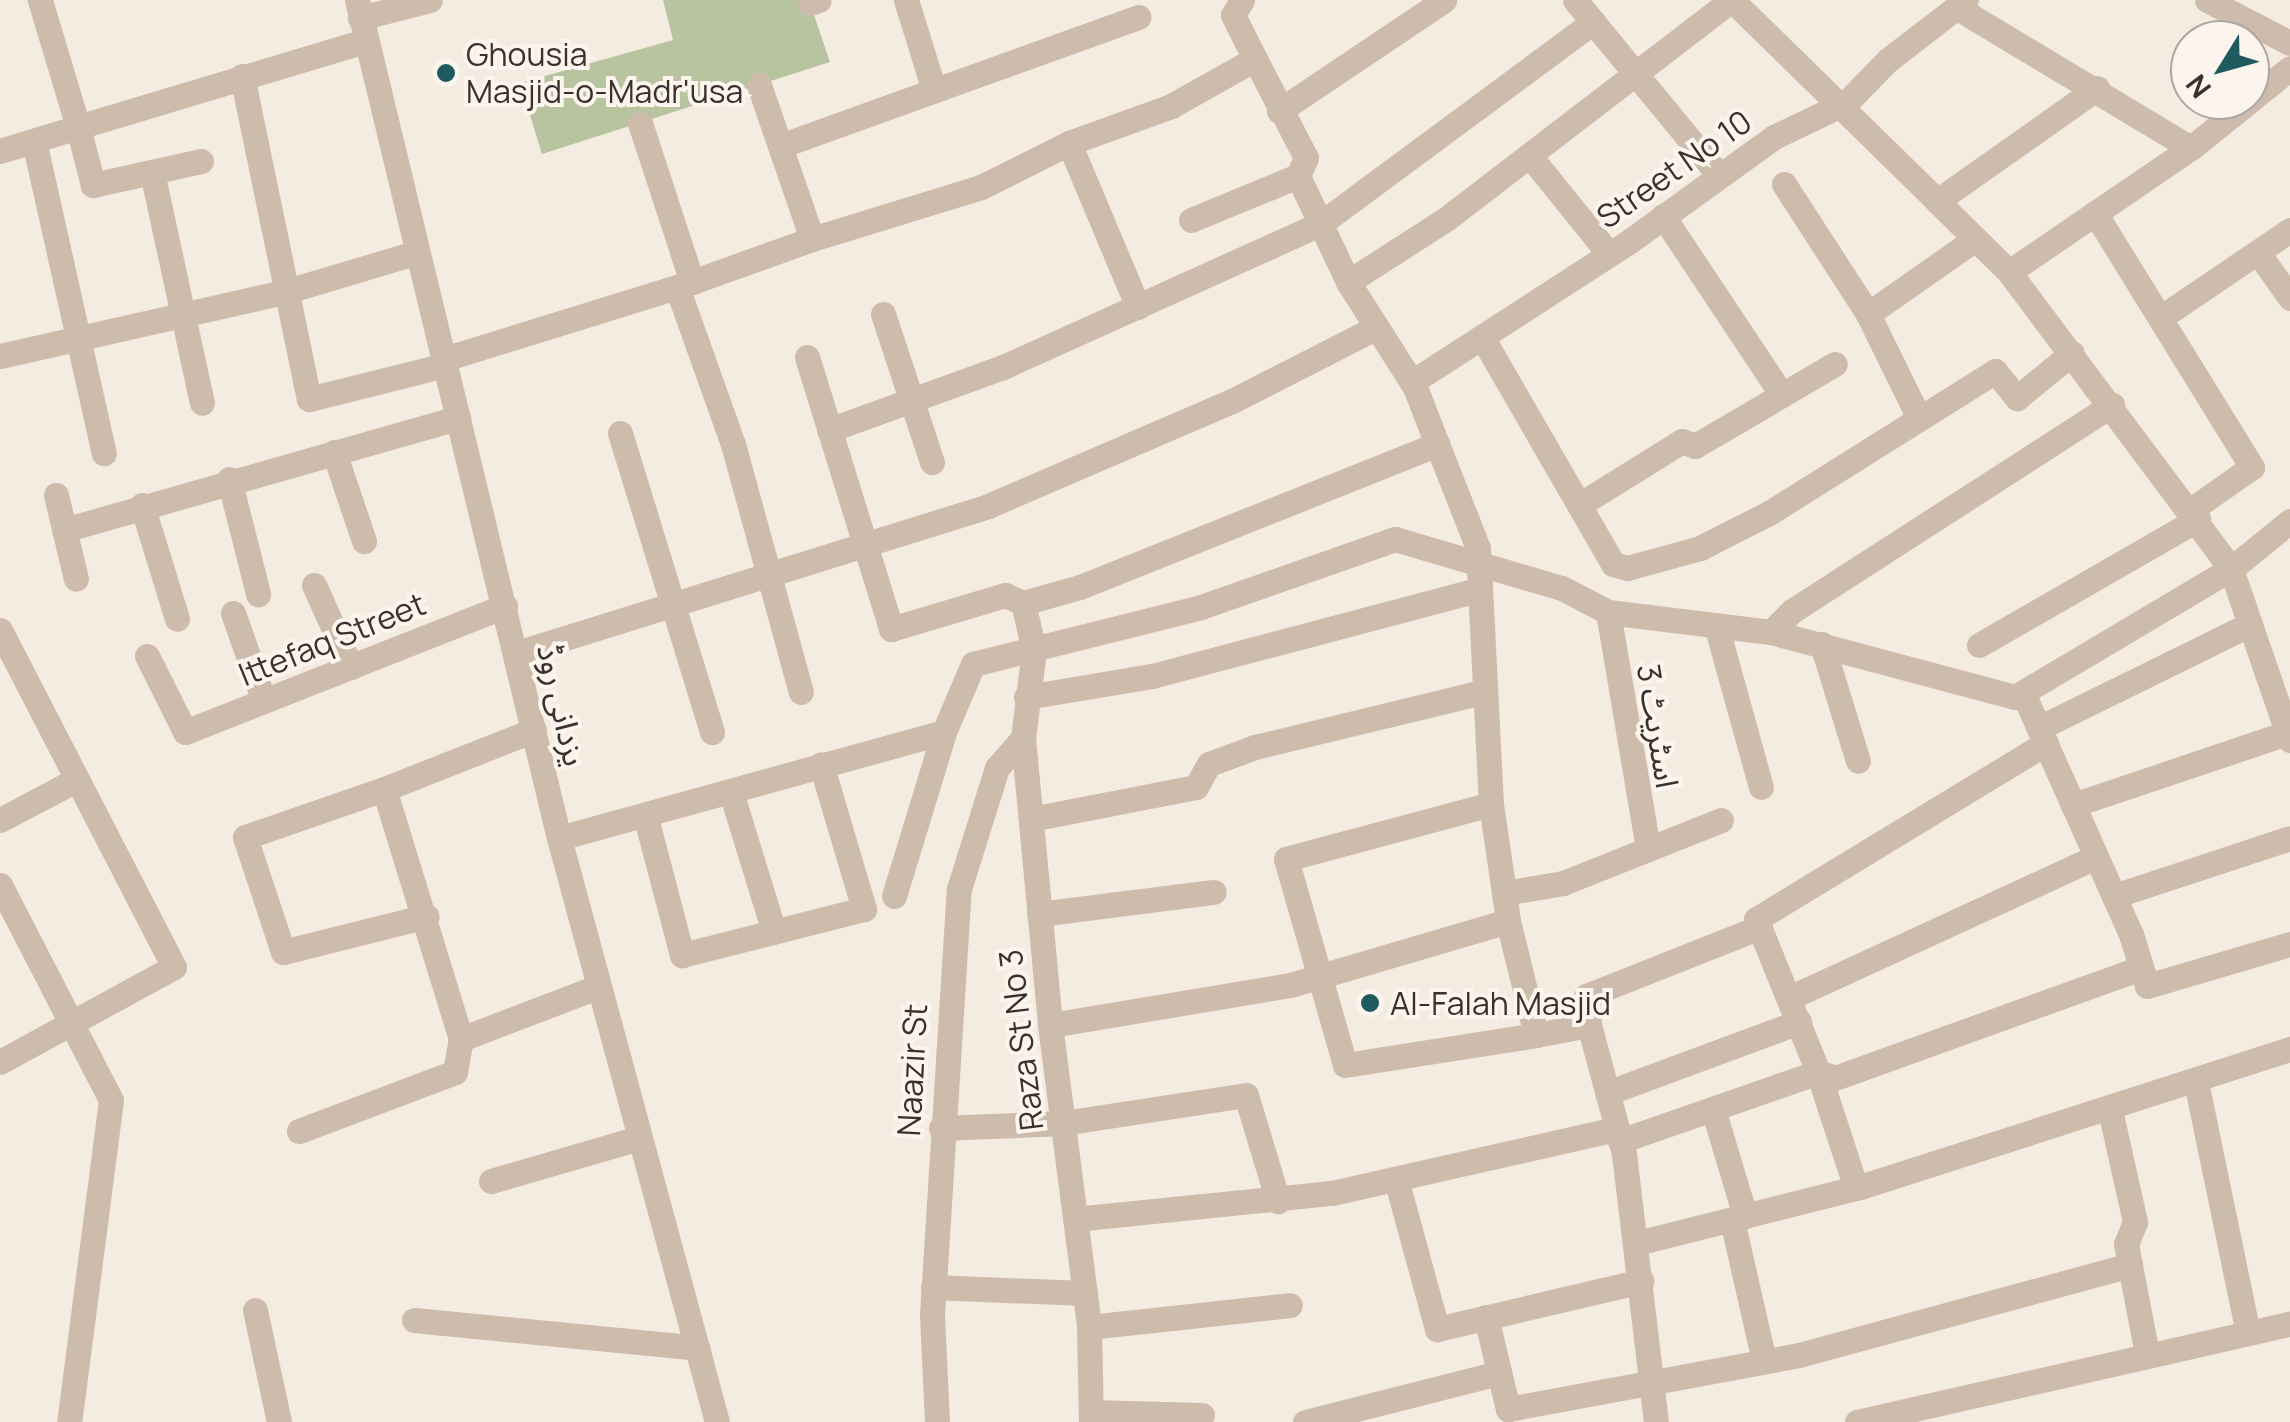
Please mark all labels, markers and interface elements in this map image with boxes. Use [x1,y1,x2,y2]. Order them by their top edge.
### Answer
north arrow [2170,20,2270,120]
place label: Ghousia Masjid-o-Madr'usa [466,36,743,111]
marker: Ghousia Masjid-o-Madr'usa [435,62,457,84]
text: N [2176,67,2219,106]
street label: Street No 10 [1589,102,1759,236]
street label: Ittefaq Street [233,584,431,694]
street label: یزدانی روڈ [529,640,595,770]
street label: اسٹریٹ 3 [1629,661,1687,791]
street label: Raza St No 3 [991,947,1051,1133]
place label: Al-Falah Masjid [1390,984,1611,1022]
marker: Al-Falah Masjid [1359,992,1381,1014]
street label: Naazir St [889,1003,935,1137]

